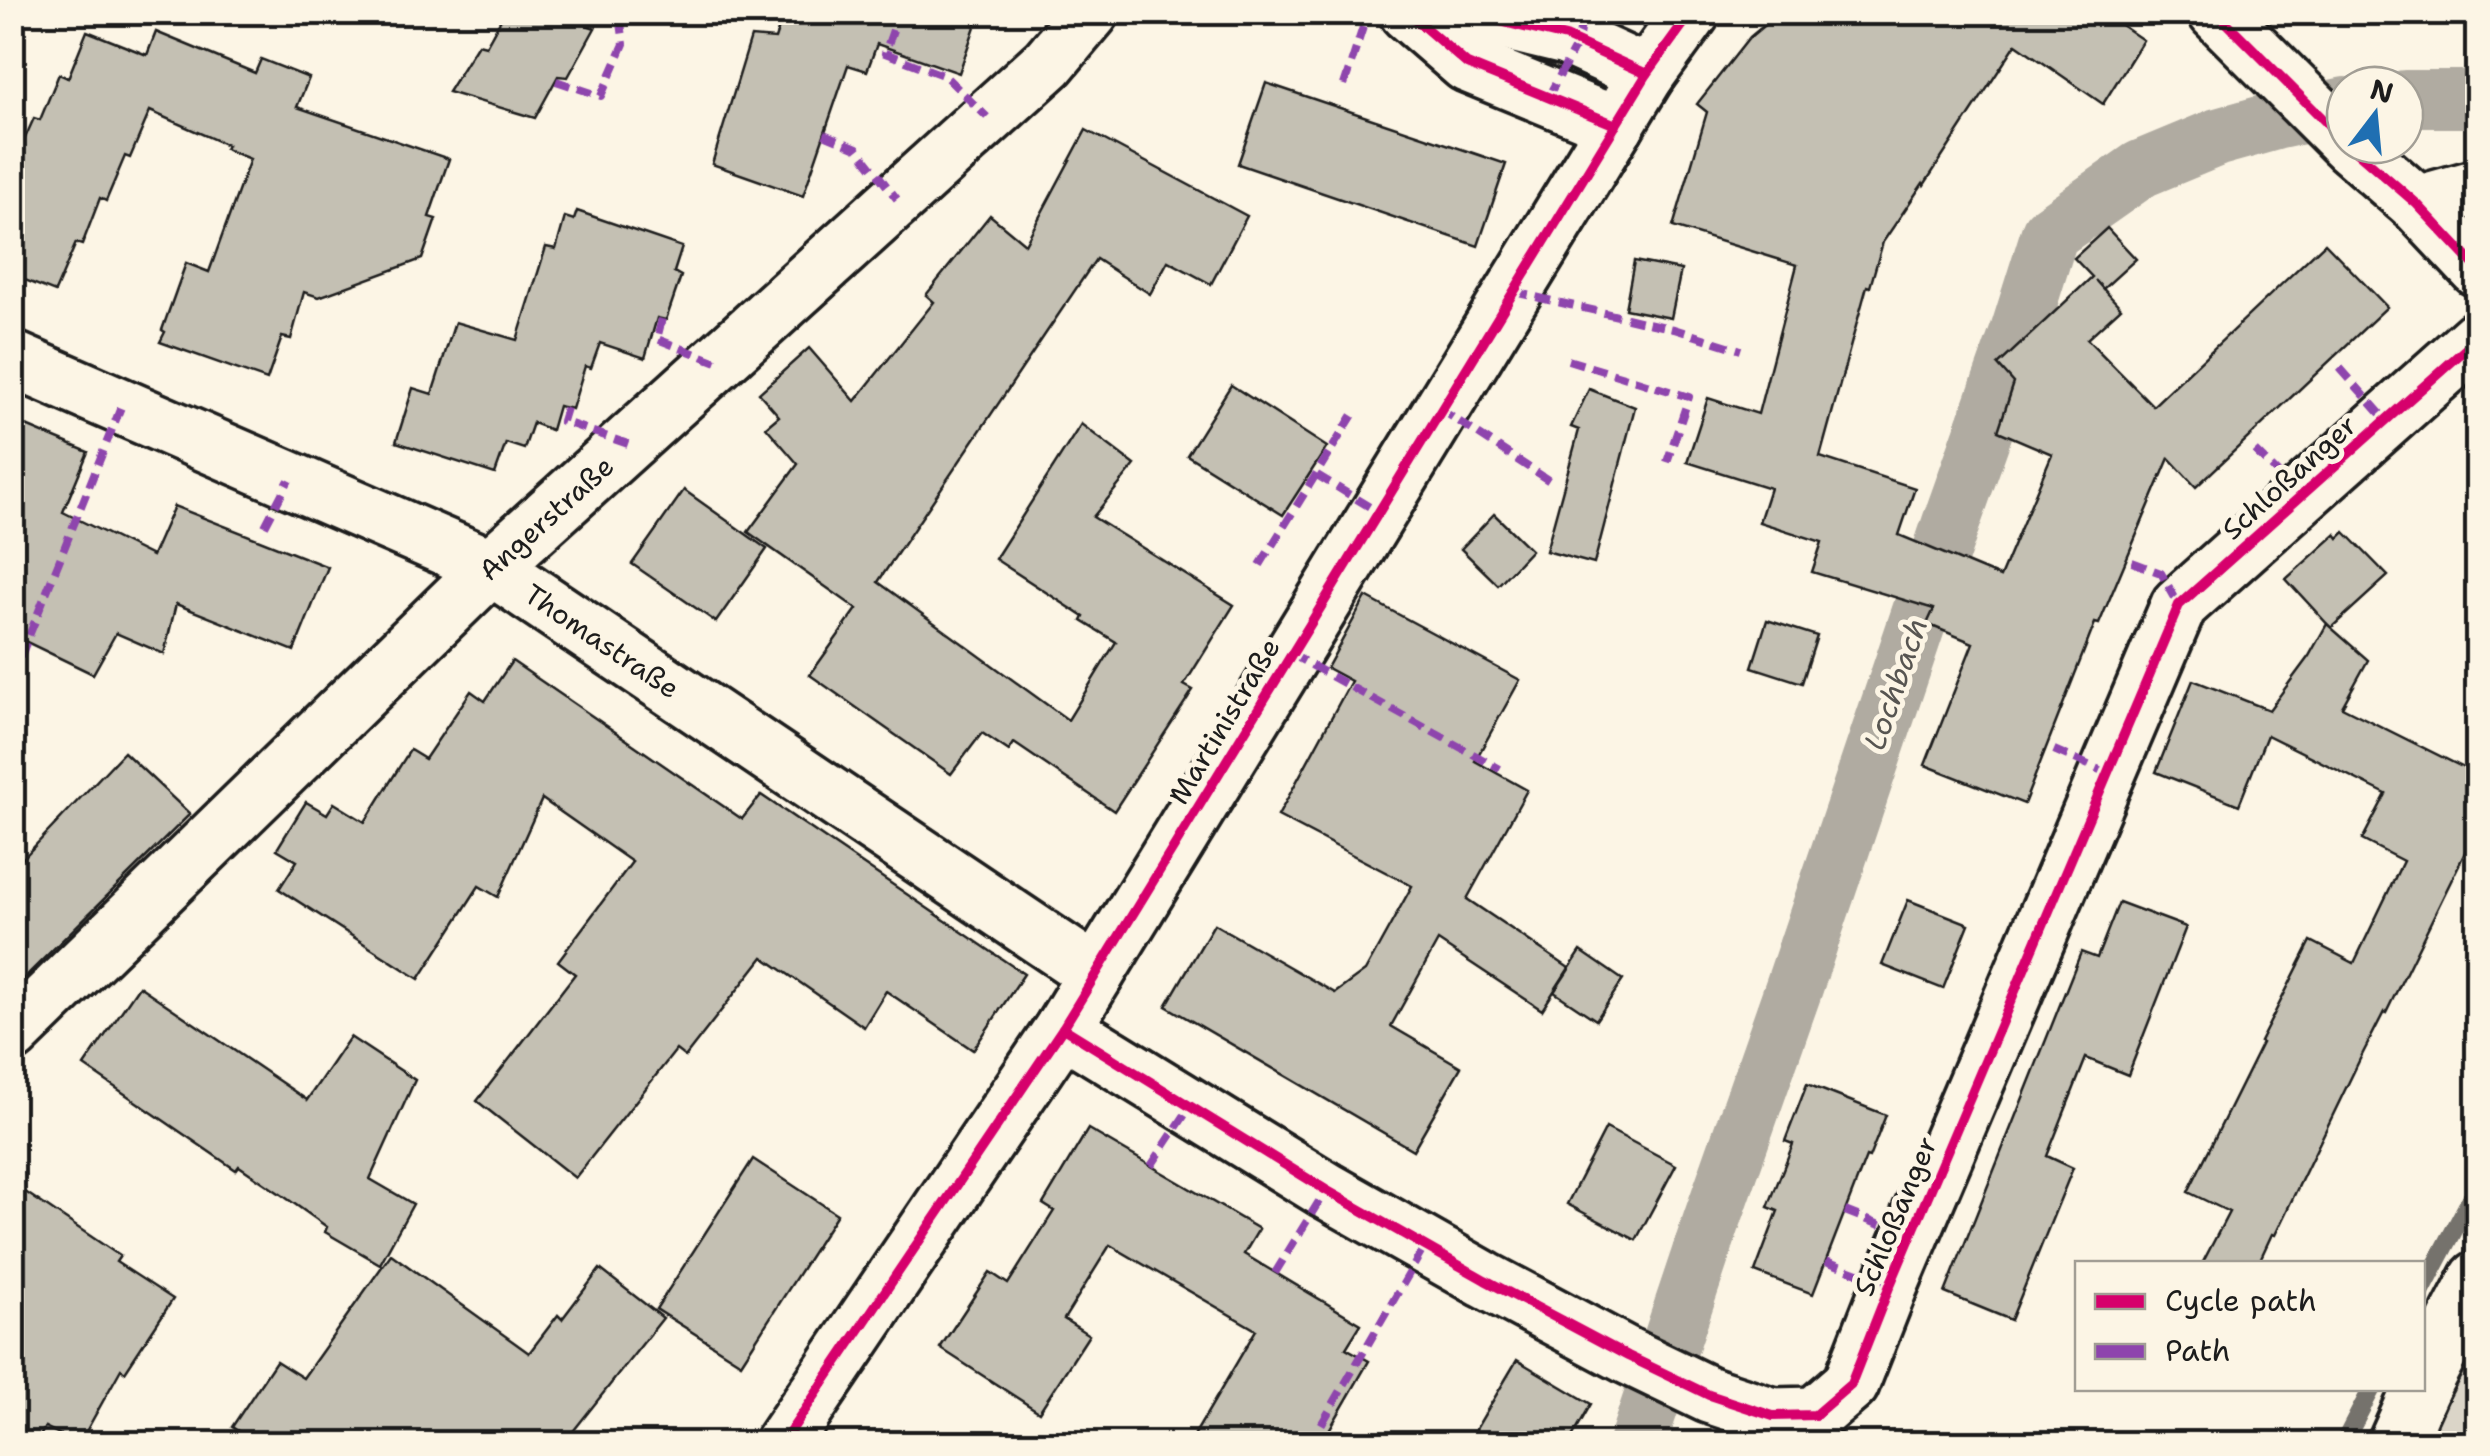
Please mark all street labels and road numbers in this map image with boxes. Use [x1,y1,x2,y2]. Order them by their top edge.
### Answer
street label: Schloßanger [2213,406,2365,548]
street label: Angerstraße [470,447,622,589]
street label: Thomastraße [517,575,687,707]
street label: Martinistraße [1159,631,1289,811]
street label: Schloßanger [1844,1131,1946,1301]

